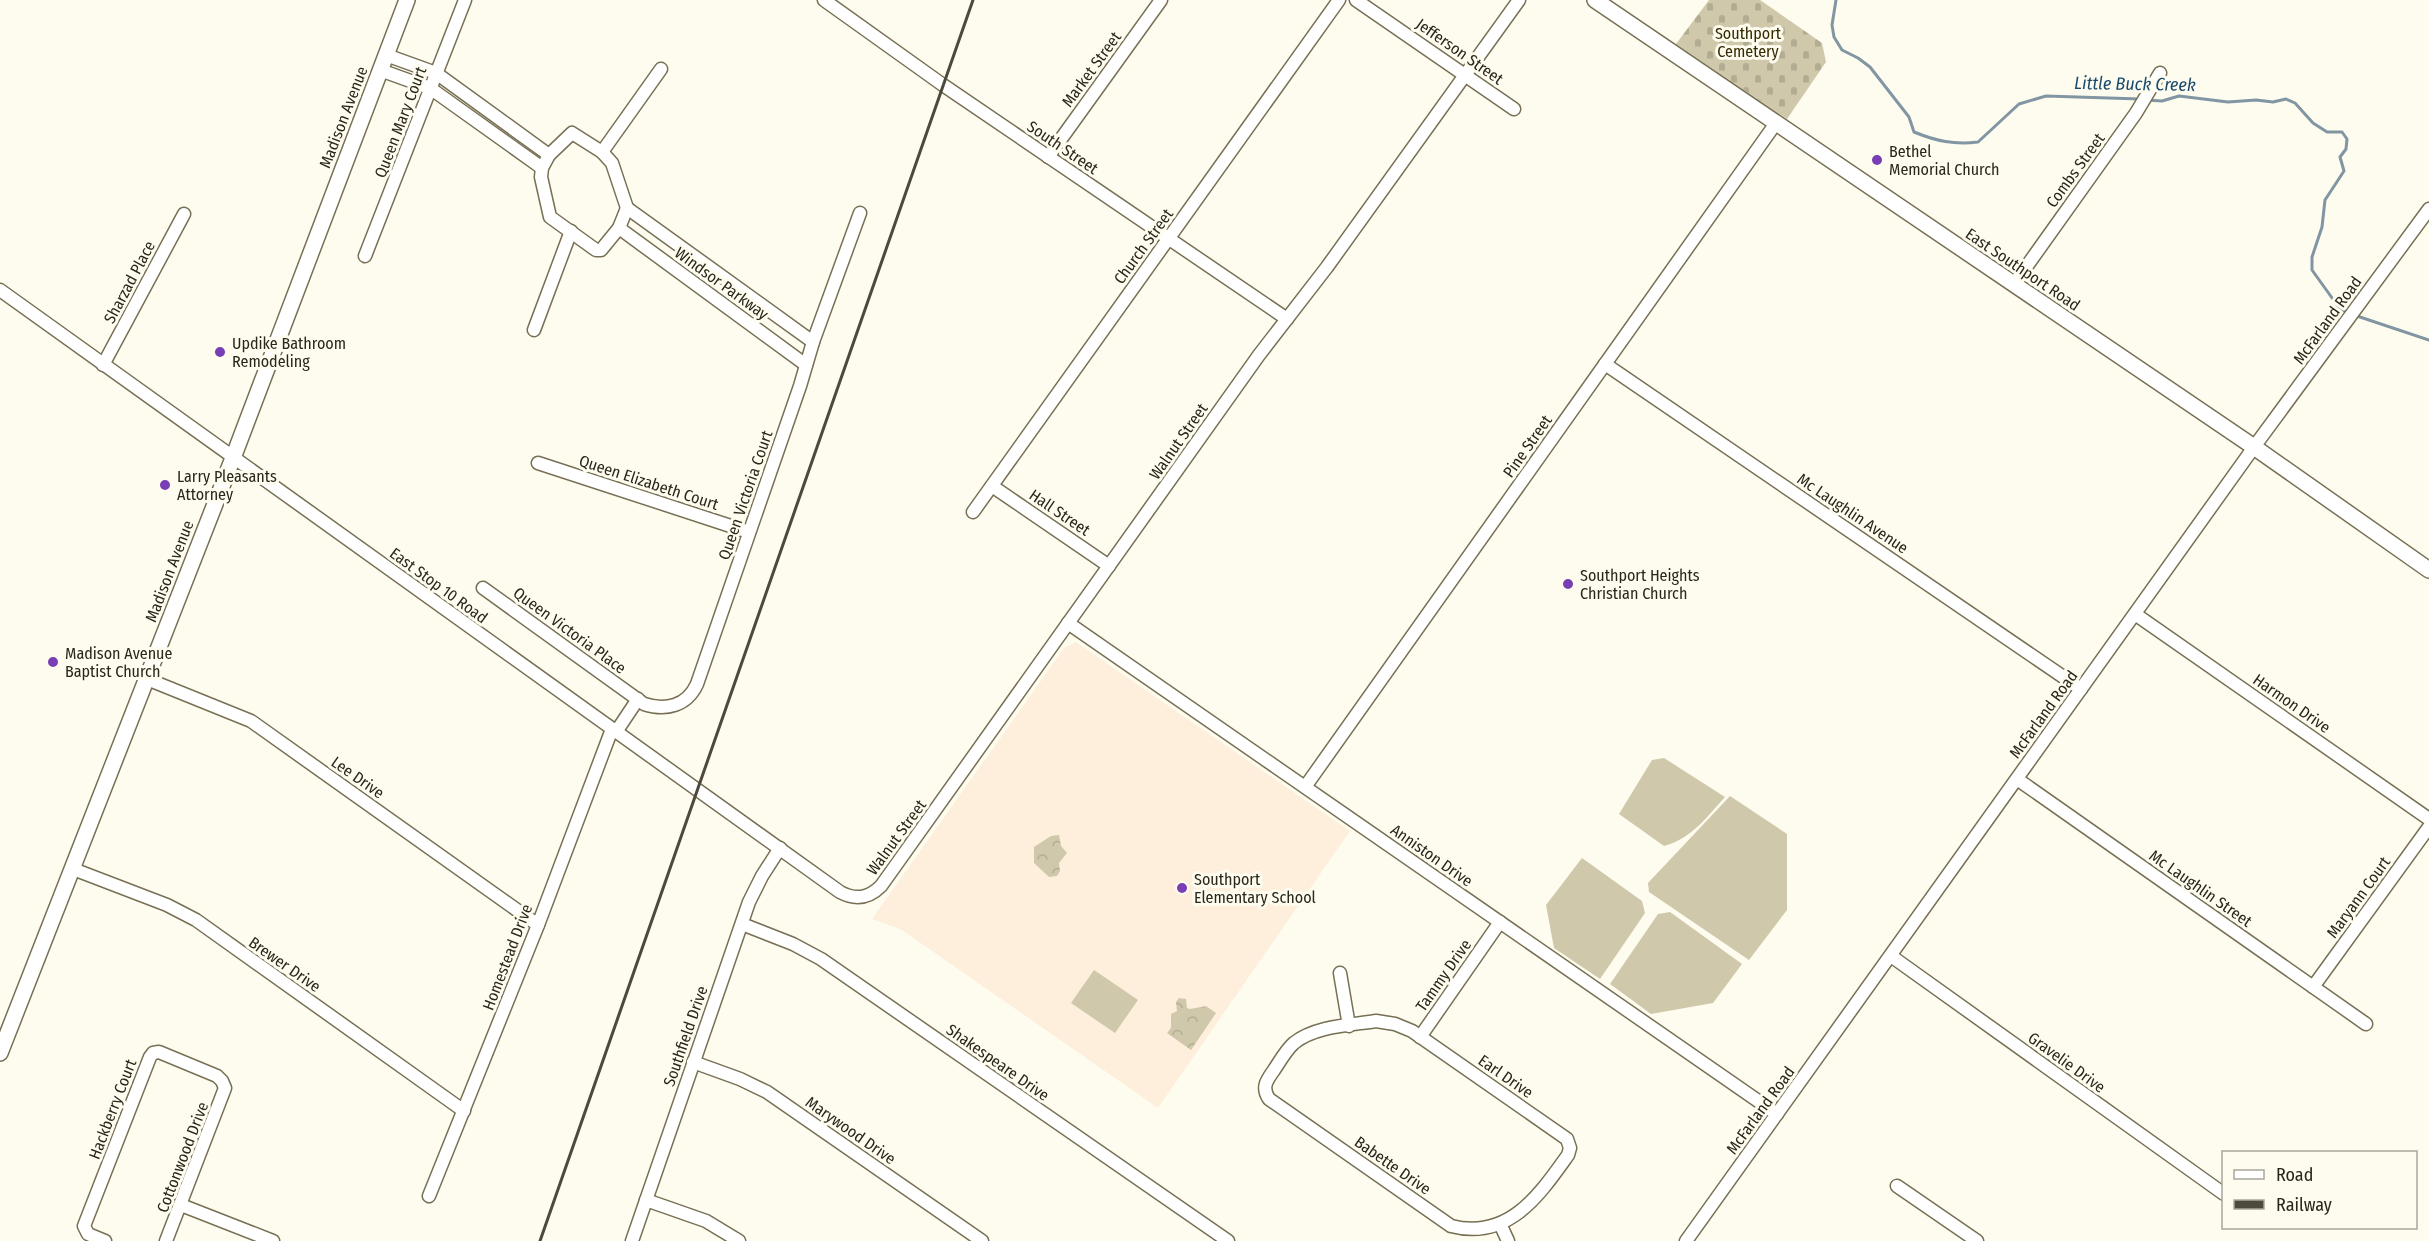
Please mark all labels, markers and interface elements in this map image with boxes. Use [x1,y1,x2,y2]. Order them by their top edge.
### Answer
street label: Jefferson Street [1413,14,1508,89]
park label: Southport Cemetery [1715,24,1782,61]
street label: Market Street [1058,27,1126,111]
street label: Queen Mary Court [371,63,431,180]
street label: Madison Avenue [315,64,372,171]
water label: Little Buck Creek [2074,72,2196,96]
street label: South Street [1024,117,1102,179]
street label: Combs Street [2042,129,2109,211]
place label: Bethel Memorial Church [1889,142,1999,179]
marker: Bethel Memorial Church [1870,153,1884,167]
street label: Church Street [1110,204,1177,288]
street label: East Southport Road [1962,224,2084,315]
street label: Sharzad Place [100,238,159,327]
street label: Windsor Parkway [671,243,773,324]
street label: McFarland Road [2289,273,2366,368]
place label: Updike Bathroom Remodeling [232,334,346,371]
marker: Updike Bathroom Remodeling [213,345,227,359]
street label: Walnut Street [1145,399,1212,483]
street label: Pine Street [1499,411,1556,481]
street label: Queen Victoria Court [714,427,777,562]
street label: Queen Elizabeth Court [577,451,722,514]
place label: Larry Pleasants Attorney [177,467,277,504]
street label: Mc Laughlin Avenue [1794,469,1912,558]
marker: Larry Pleasants Attorney [158,478,172,492]
street label: Hall Street [1026,485,1094,540]
street label: Madison Avenue [141,518,198,625]
street label: East Stop 10 Road [386,544,491,627]
place label: Southport Heights Christian Church [1580,566,1700,603]
marker: Southport Heights Christian Church [1561,577,1575,591]
street label: Queen Victoria Place [510,583,630,678]
place label: Madison Avenue Baptist Church [65,644,172,681]
marker: Madison Avenue Baptist Church [46,655,60,669]
street label: McFarland Road [2005,667,2082,762]
street label: Harmon Drive [2249,670,2334,737]
street label: Lee Drive [328,752,388,803]
street label: Walnut Street [863,795,931,879]
street label: Anniston Drive [1387,820,1476,891]
street label: Mc Laughlin Street [2146,846,2256,931]
street label: Maryann Court [2323,852,2395,942]
place label: Southport Elementary School [1194,870,1316,907]
marker: Southport Elementary School [1175,881,1189,895]
street label: Homestead Drive [479,901,536,1013]
street label: Brewer Drive [245,933,324,996]
street label: Tammy Drive [1412,935,1475,1015]
street label: Southfield Drive [659,983,712,1089]
street label: Shakespeare Drive [943,1020,1053,1105]
street label: Gravelie Drive [2024,1028,2109,1097]
street label: Earl Drive [1475,1051,1537,1102]
street label: Hackberry Court [85,1056,141,1162]
street label: McFarland Road [1722,1063,1799,1158]
street label: Marywood Drive [802,1092,899,1168]
street label: Cottonwood Drive [153,1099,212,1215]
street label: Babette Drive [1351,1132,1435,1199]
legend [2222,1151,2417,1229]
text: Road [2276,1164,2313,1186]
text: Railway [2276,1194,2332,1216]

